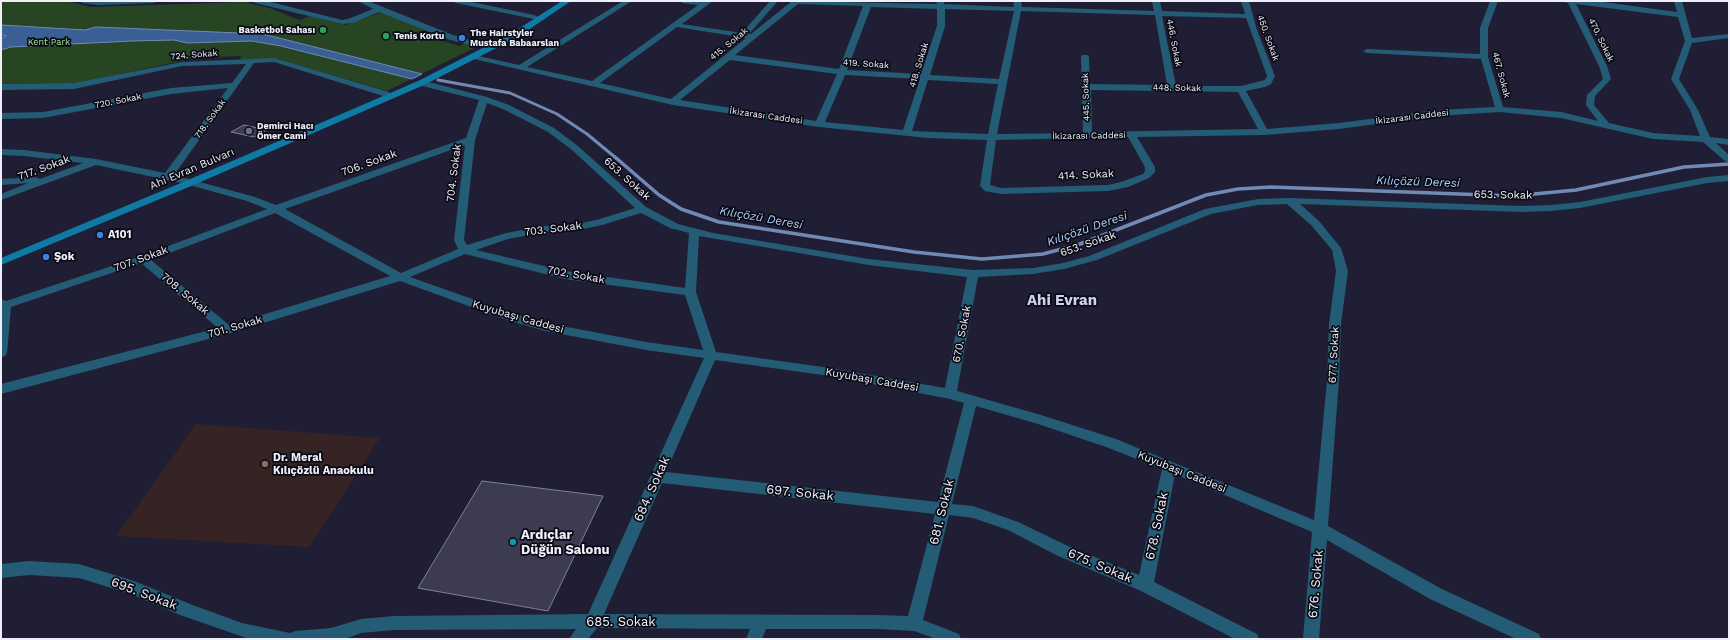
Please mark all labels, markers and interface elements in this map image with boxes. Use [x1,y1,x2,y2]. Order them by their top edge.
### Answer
street label: 450. Sokak [1255,14,1281,62]
street label: 470. Sokak [1586,16,1616,64]
street label: 446. Sokak [1164,18,1184,68]
place label: Basketbol Sahası [239,25,315,35]
marker: Basketbol Sahası [318,25,328,35]
street label: 415. Sokak [708,25,750,63]
place label: The Hairstyler Mustafa Babaarslan [470,28,559,49]
marker: Tenis Kortu [381,31,391,41]
place label: Tenis Kortu [394,31,444,41]
marker: The Hairstyler Mustafa Babaarslan [457,33,467,43]
park label: Kent Park [28,37,70,47]
street label: 418. Sokak [907,41,931,89]
street label: 724. Sokak [170,48,218,62]
street label: 467. Sokak [1490,51,1512,99]
street label: 419. Sokak [843,57,889,71]
street label: 445. Sokak [1080,73,1092,121]
street label: 448. Sokak [1153,82,1201,94]
street label: 720. Sokak [94,91,142,111]
street label: 718. Sokak [192,97,228,141]
street label: İkizarası Caddesi [729,106,803,126]
street label: İkizarası Caddesi [1375,107,1449,127]
place label: Demirci Hacı Ömer Cami [257,121,313,142]
marker: Demirci Hacı Ömer Cami [244,126,254,136]
street label: İkizarası Caddesi [1052,130,1126,142]
street label: 704. Sokak [444,143,464,203]
street label: Ahi Evran Bulvarı [148,145,236,193]
street label: 706. Sokak [339,147,399,179]
street label: 717. Sokak [16,152,72,184]
street label: 653. Sokak [601,155,653,203]
street label: 414. Sokak [1058,167,1114,183]
water label: Kılıçözü Deresi [1376,173,1460,191]
street label: 653. Sokak [1474,188,1532,202]
water label: Kılıçözü Deresi [718,204,804,232]
water label: Kılıçözü Deresi [1045,209,1129,249]
street label: 703. Sokak [523,219,583,239]
place label: A101 [108,228,131,242]
street label: 653. Sokak [1058,228,1118,260]
marker: A101 [95,230,105,240]
street label: 707. Sokak [112,243,170,275]
place label: Şok [54,250,75,264]
marker: Şok [41,252,51,262]
street label: 702. Sokak [546,263,606,287]
street label: 708. Sokak [158,270,212,318]
district label: Ahi Evran [1027,292,1097,310]
street label: Kuyubaşı Caddesi [471,298,565,336]
street label: 670. Sokak [950,304,974,364]
street label: 701. Sokak [206,313,264,341]
street label: 677. Sokak [1326,326,1342,384]
street label: Kuyubaşı Caddesi [824,365,920,395]
street label: Kuyubaşı Caddesi [1136,448,1228,496]
place label: Dr. Meral Kılıçözlü Anaokulu [273,451,374,477]
street label: 684. Sokak [631,454,673,524]
marker: Dr. Meral Kılıçözlü Anaokulu [260,459,270,469]
street label: 681. Sokak [926,478,958,546]
street label: 697. Sokak [766,482,834,504]
street label: 678. Sokak [1142,491,1172,561]
place label: Ardıçlar Düğün Salonu [521,527,609,558]
marker: Ardıçlar Düğün Salonu [508,537,518,547]
street label: 675. Sokak [1065,545,1135,587]
street label: 676. Sokak [1305,549,1327,619]
street label: 695. Sokak [109,574,179,614]
street label: 685. Sokak [586,614,656,630]

